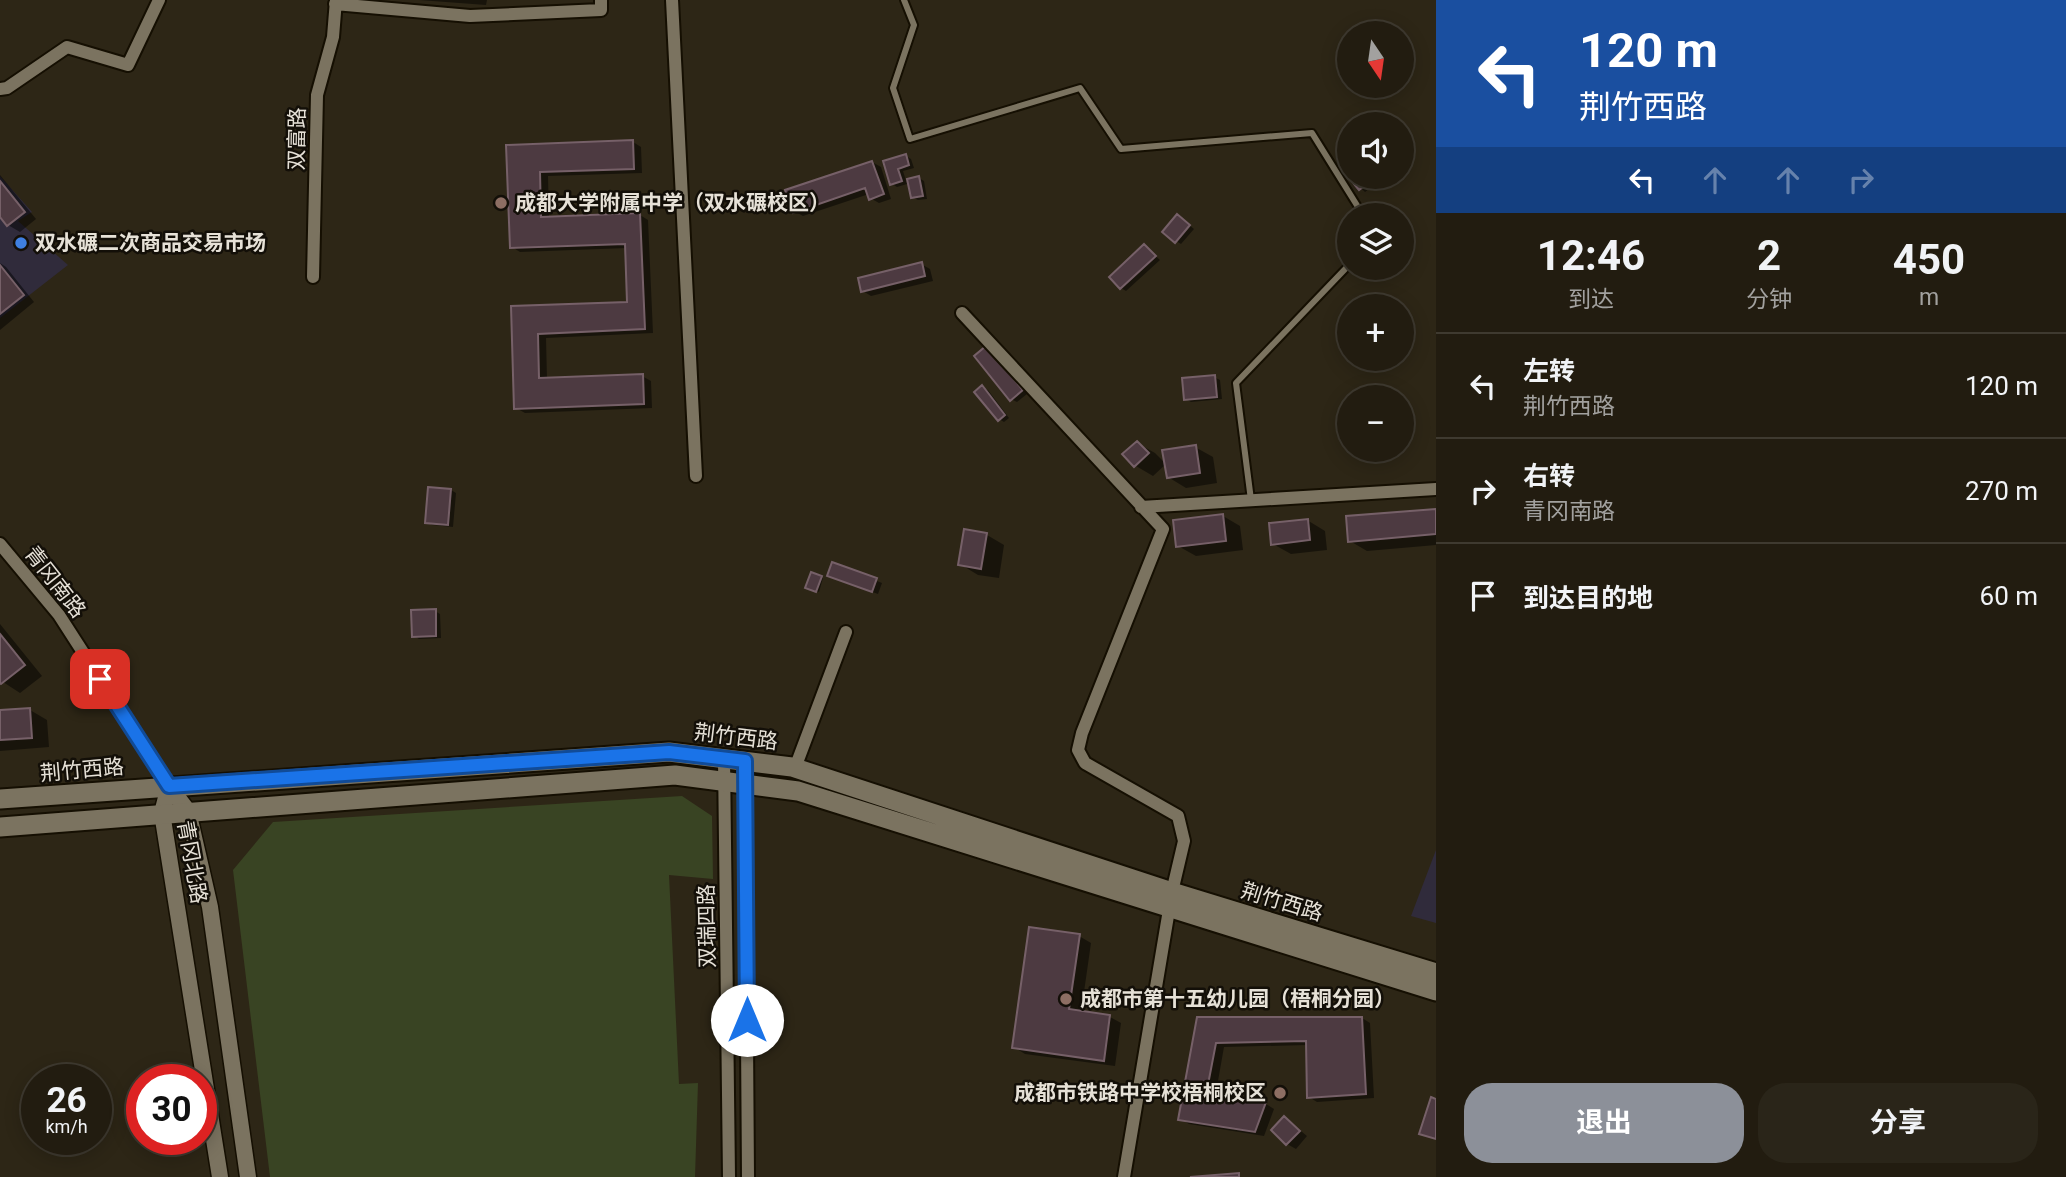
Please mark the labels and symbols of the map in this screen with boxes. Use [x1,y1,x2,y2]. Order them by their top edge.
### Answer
north arrow [1337,21,1414,98]
street label: 双富路 [284,107,310,171]
place label: 成都大学附属中学（双水碾校区） [515,191,830,215]
marker: 成都大学附属中学（双水碾校区） [493,195,509,211]
place label: 双水碾二次商品交易市场 [35,231,266,255]
marker: 双水碾二次商品交易市场 [13,235,29,251]
street label: 青冈南路 [20,542,90,622]
pin [70,649,130,709]
street label: 荆竹西路 [693,720,779,754]
street label: 荆竹西路 [39,754,125,786]
street label: 青冈北路 [173,819,211,905]
street label: 荆竹西路 [1238,878,1326,926]
street label: 双瑞四路 [694,884,720,968]
position arrow [710,983,784,1057]
place label: 成都市第十五幼儿园（梧桐分园） [1080,987,1395,1011]
marker: 成都市第十五幼儿园（梧桐分园） [1058,991,1074,1007]
speed limit sign: 30 [126,1064,217,1155]
place label: 成都市铁路中学校梧桐校区 [1014,1081,1266,1105]
marker: 成都市铁路中学校梧桐校区 [1272,1085,1288,1101]

